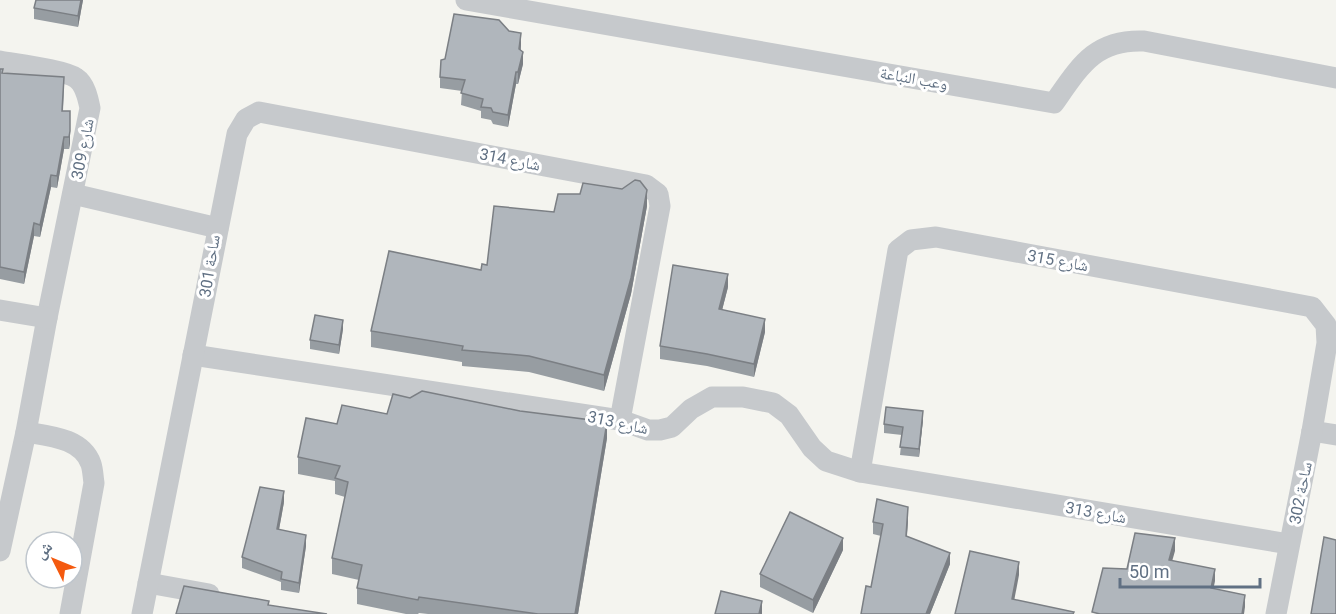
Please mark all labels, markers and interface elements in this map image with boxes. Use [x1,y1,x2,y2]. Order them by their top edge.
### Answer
street label: وعب النباعة [879,63,949,94]
street label: شارع 309 [67,117,99,181]
street label: شارع 314 [478,144,542,176]
street label: ساحة 301 [195,234,224,299]
street label: شارع 315 [1026,246,1090,276]
street label: شارع 313 [586,407,650,439]
street label: ساحة 302 [1285,460,1316,526]
street label: شارع 313 [1064,498,1128,528]
north arrow [24,530,84,590]
text: ش [31,537,56,563]
scale bar [1120,551,1260,589]
text: 50 m [1129,561,1169,582]

